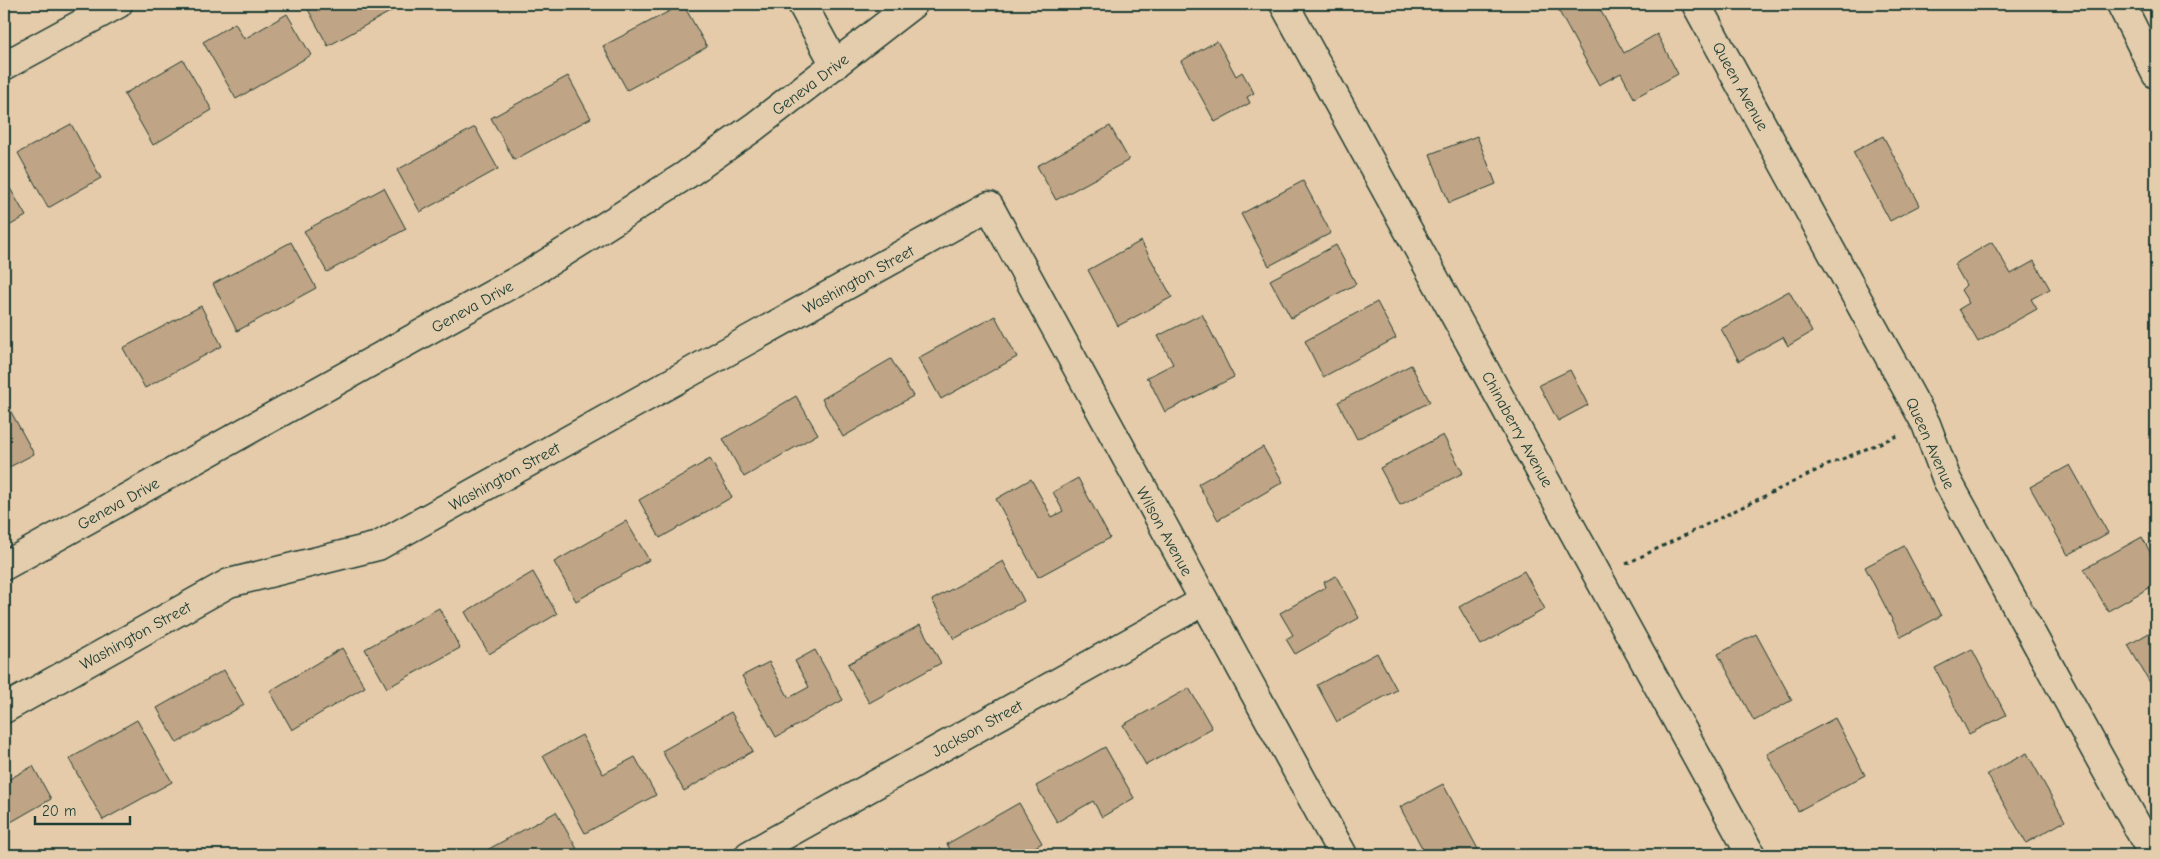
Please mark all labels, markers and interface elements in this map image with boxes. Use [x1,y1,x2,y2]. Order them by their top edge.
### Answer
street label: Queen Avenue [1708,39,1772,134]
street label: Geneva Drive [769,50,852,119]
street label: Washington Street [800,242,917,318]
street label: Geneva Drive [428,277,517,337]
street label: Chinaberry Avenue [1478,368,1556,491]
street label: Queen Avenue [1902,395,1958,492]
street label: Washington Street [446,439,563,515]
street label: Geneva Drive [74,474,163,534]
street label: Wilson Avenue [1132,484,1196,579]
street label: Washington Street [77,598,194,674]
street label: Jackson Street [929,696,1026,761]
scale bar [35,794,130,826]
text: 20 m [42,802,76,820]

